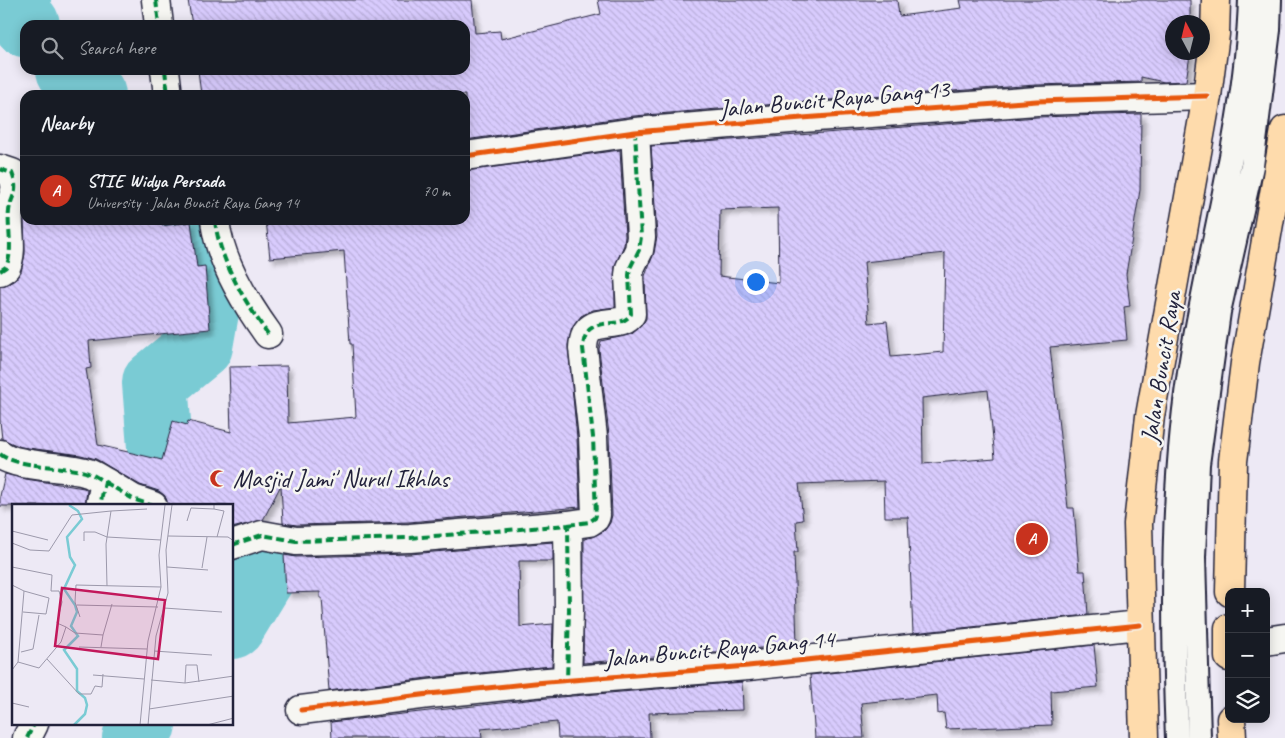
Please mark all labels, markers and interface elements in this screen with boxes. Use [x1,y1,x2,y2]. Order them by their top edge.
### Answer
north arrow [1165,15,1210,60]
search box [20,20,470,75]
icon: search [38,34,66,62]
text: Search here [78,36,155,60]
street label: Jalan Buncit Raya Gang 13 [717,73,952,125]
text: Nearby [40,110,93,136]
text: STIE Widya Persada [87,169,225,193]
text: A [52,181,60,201]
text: 70 m [423,181,450,201]
text: University · Jalan Buncit Raya Gang 14 [87,193,299,213]
your location [743,269,769,295]
street label: Jalan Buncit Raya [1133,286,1189,446]
place label: Masjid Jami' Nurul Ikhlas [233,463,451,495]
mosque icon: Masjid Jami' Nurul Ikhlas [209,468,229,488]
inset map [12,504,234,726]
pin: A [1016,520,1048,558]
map controls [1225,588,1270,723]
button: + [1225,588,1270,633]
street label: Jalan Buncit Raya Gang 14 [602,623,838,675]
button: − [1225,633,1270,678]
button: layers [1225,678,1270,723]

